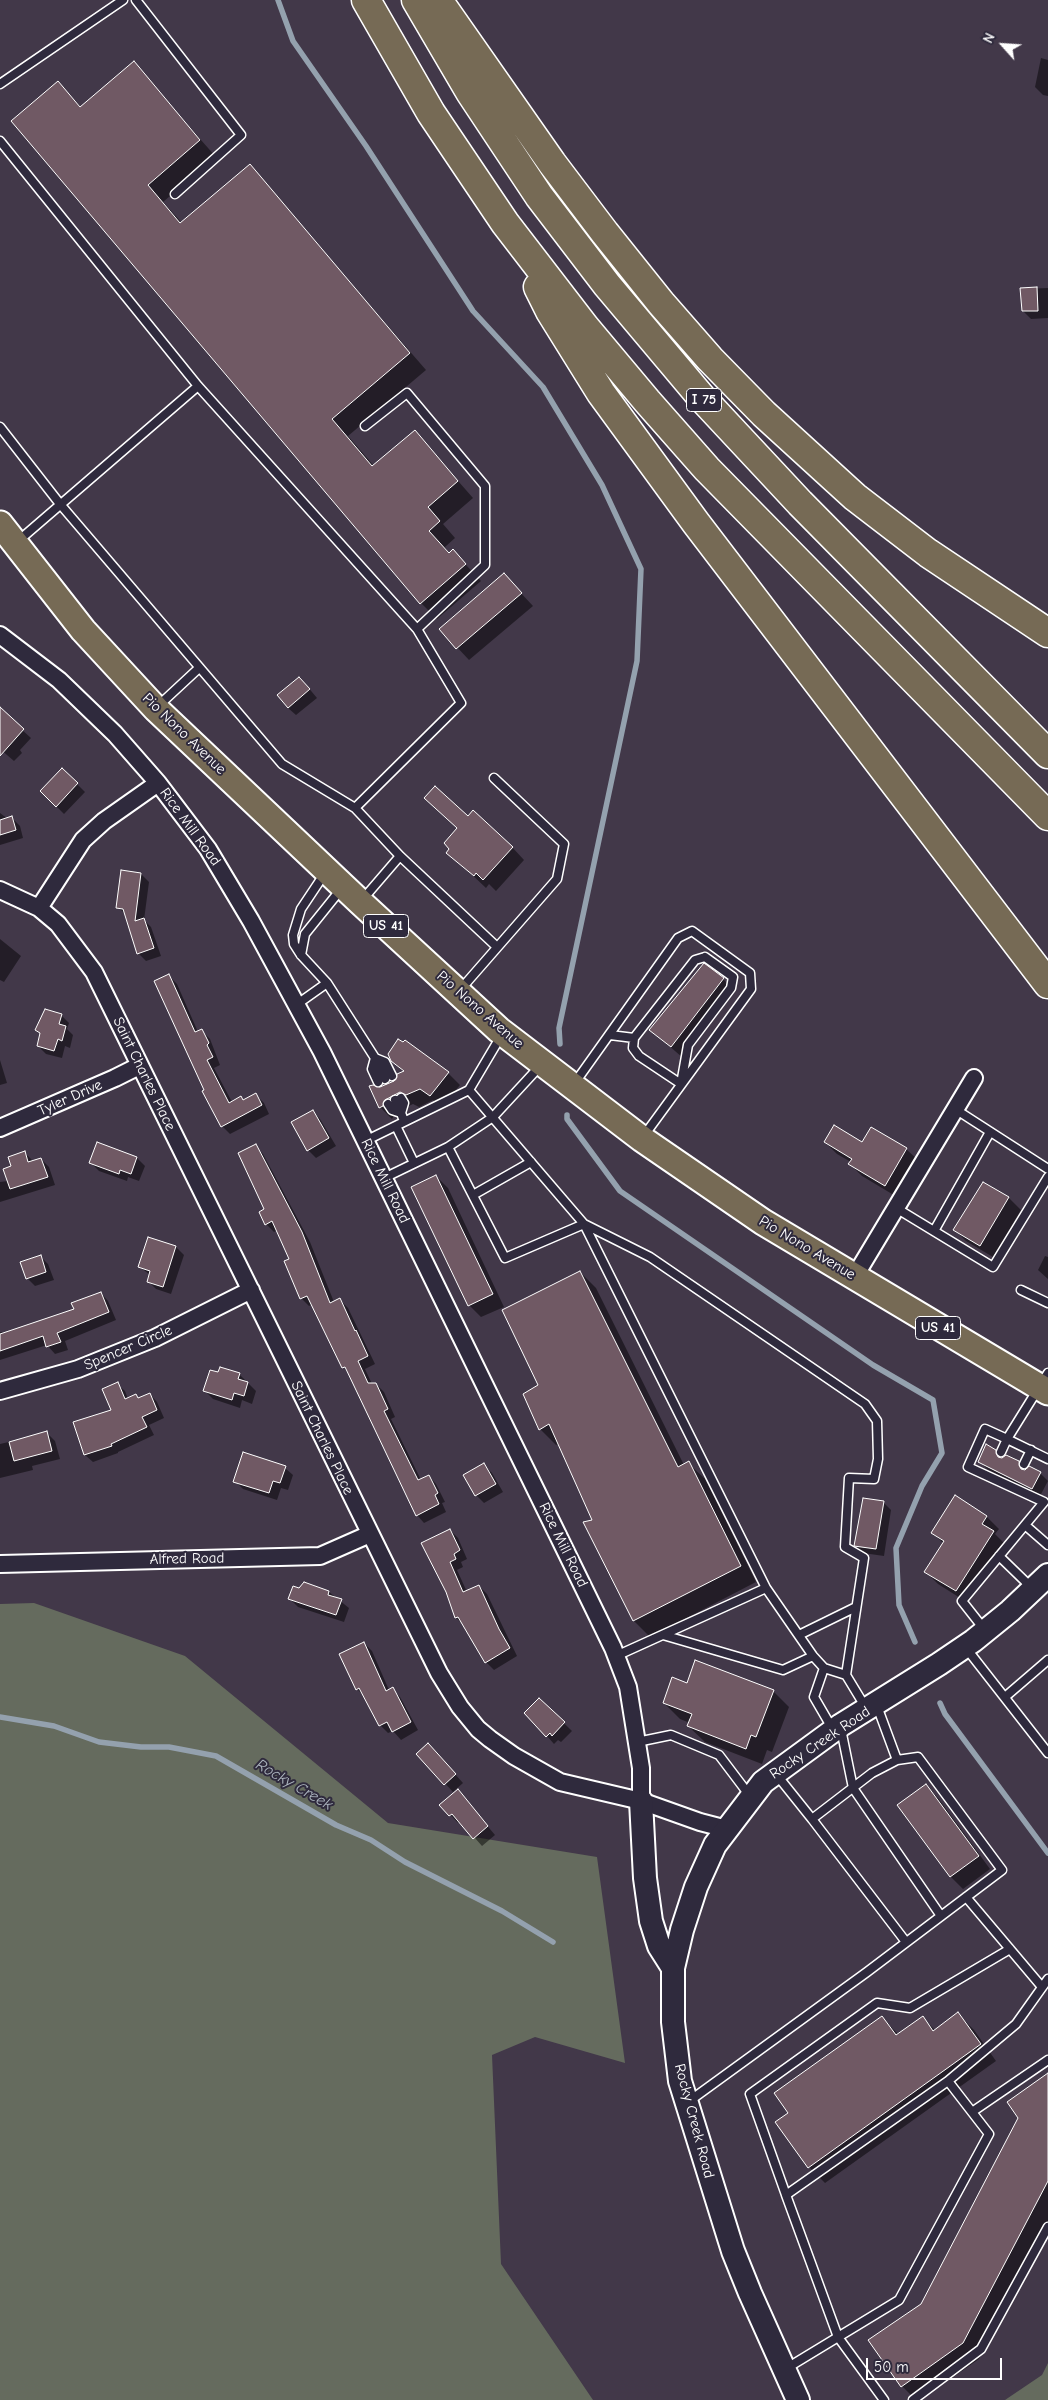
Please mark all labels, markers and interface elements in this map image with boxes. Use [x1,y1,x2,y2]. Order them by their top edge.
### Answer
north arrow [978,20,1028,70]
text: N [979,30,999,46]
road number: I 75 [686,388,722,412]
street label: Pio Nono Avenue [138,690,230,778]
street label: Rice Mill Road [156,784,224,870]
road number: US 41 [364,914,408,938]
street label: Pio Nono Avenue [433,967,527,1053]
street label: Saint Charles Place [109,1014,179,1134]
street label: Tyler Drive [35,1076,105,1120]
street label: Rice Mill Road [357,1136,413,1226]
street label: Pio Nono Avenue [755,1212,859,1284]
road number: US 41 [916,1316,960,1340]
street label: Spencer Circle [81,1321,175,1375]
street label: Saint Charles Place [287,1378,357,1498]
street label: Rice Mill Road [535,1500,591,1590]
street label: Alfred Road [149,1549,225,1569]
street label: Rocky Creek Road [766,1703,874,1783]
water label: Rocky Creek [252,1755,336,1815]
street label: Rocky Creek Road [670,2062,718,2180]
scale bar [868,2348,1004,2380]
text: 50 m [874,2358,909,2376]

